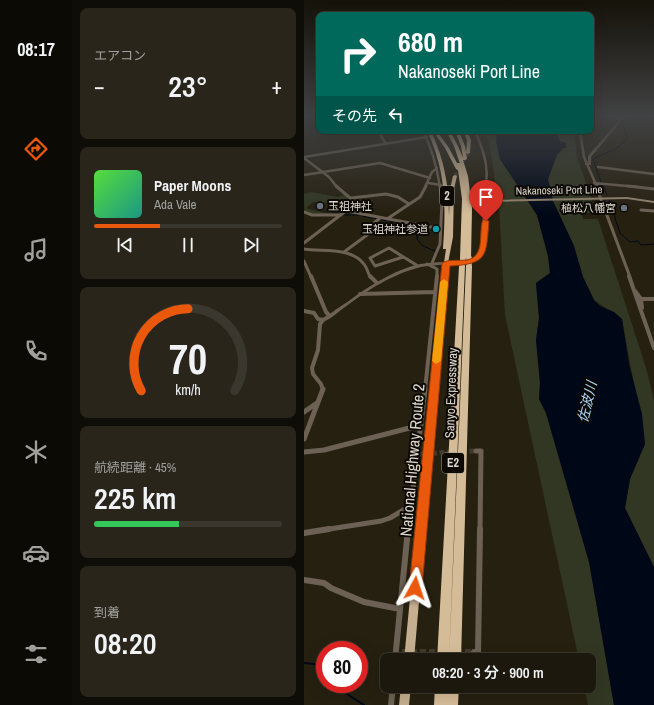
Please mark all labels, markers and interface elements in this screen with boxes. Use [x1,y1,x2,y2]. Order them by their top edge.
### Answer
text: 680 m [398,23,463,61]
icon: right [332,28,384,80]
text: 08:17 [17,37,55,62]
text: エアコン [94,47,146,64]
text: Nakanoseki Port Line [398,59,540,84]
text: 23° [168,66,208,106]
text: − [94,71,105,101]
text: + [271,71,282,101]
icon: left [385,104,407,126]
text: その先 [332,105,377,126]
icon: directions [22,135,50,163]
text: Paper Moons [154,175,231,196]
pin [469,180,503,221]
street label: Nakanoseki Port Line [516,182,602,198]
road number: 2 [440,186,454,206]
icon: arrive [475,186,497,208]
text: Ada Vale [154,196,196,213]
place label: 玉祖神社 [328,199,372,213]
marker: 玉祖神社 [315,201,325,211]
place label: 植松八幡宮 [561,201,616,215]
marker: 植松八幡宮 [619,203,629,213]
place label: 玉祖神社参道 [362,222,428,236]
marker: 玉祖神社参道 [431,224,441,234]
icon: previous [114,234,136,256]
icon: pause [177,234,199,256]
icon: next [240,234,262,256]
icon: music [22,236,50,264]
text: 70 [169,330,207,386]
icon: phone [22,337,50,365]
street label: Sanyo Expressway [441,347,461,439]
water label: 佐波川 [574,378,601,424]
text: km/h [175,379,201,398]
street label: National Highway Route 2 [394,383,430,537]
icon: climate [22,438,50,466]
road number: E2 [442,453,464,473]
text: 航続距離 · 45% [94,459,176,476]
text: 225 km [94,478,176,518]
icon: car [22,539,50,567]
position arrow [394,567,436,609]
text: 到着 [94,604,120,621]
text: 08:20 [94,623,156,663]
icon: filters [22,640,50,668]
speed limit sign: 80 [316,641,368,693]
text: 08:20 · 3 分 · 900 m [432,662,544,683]

